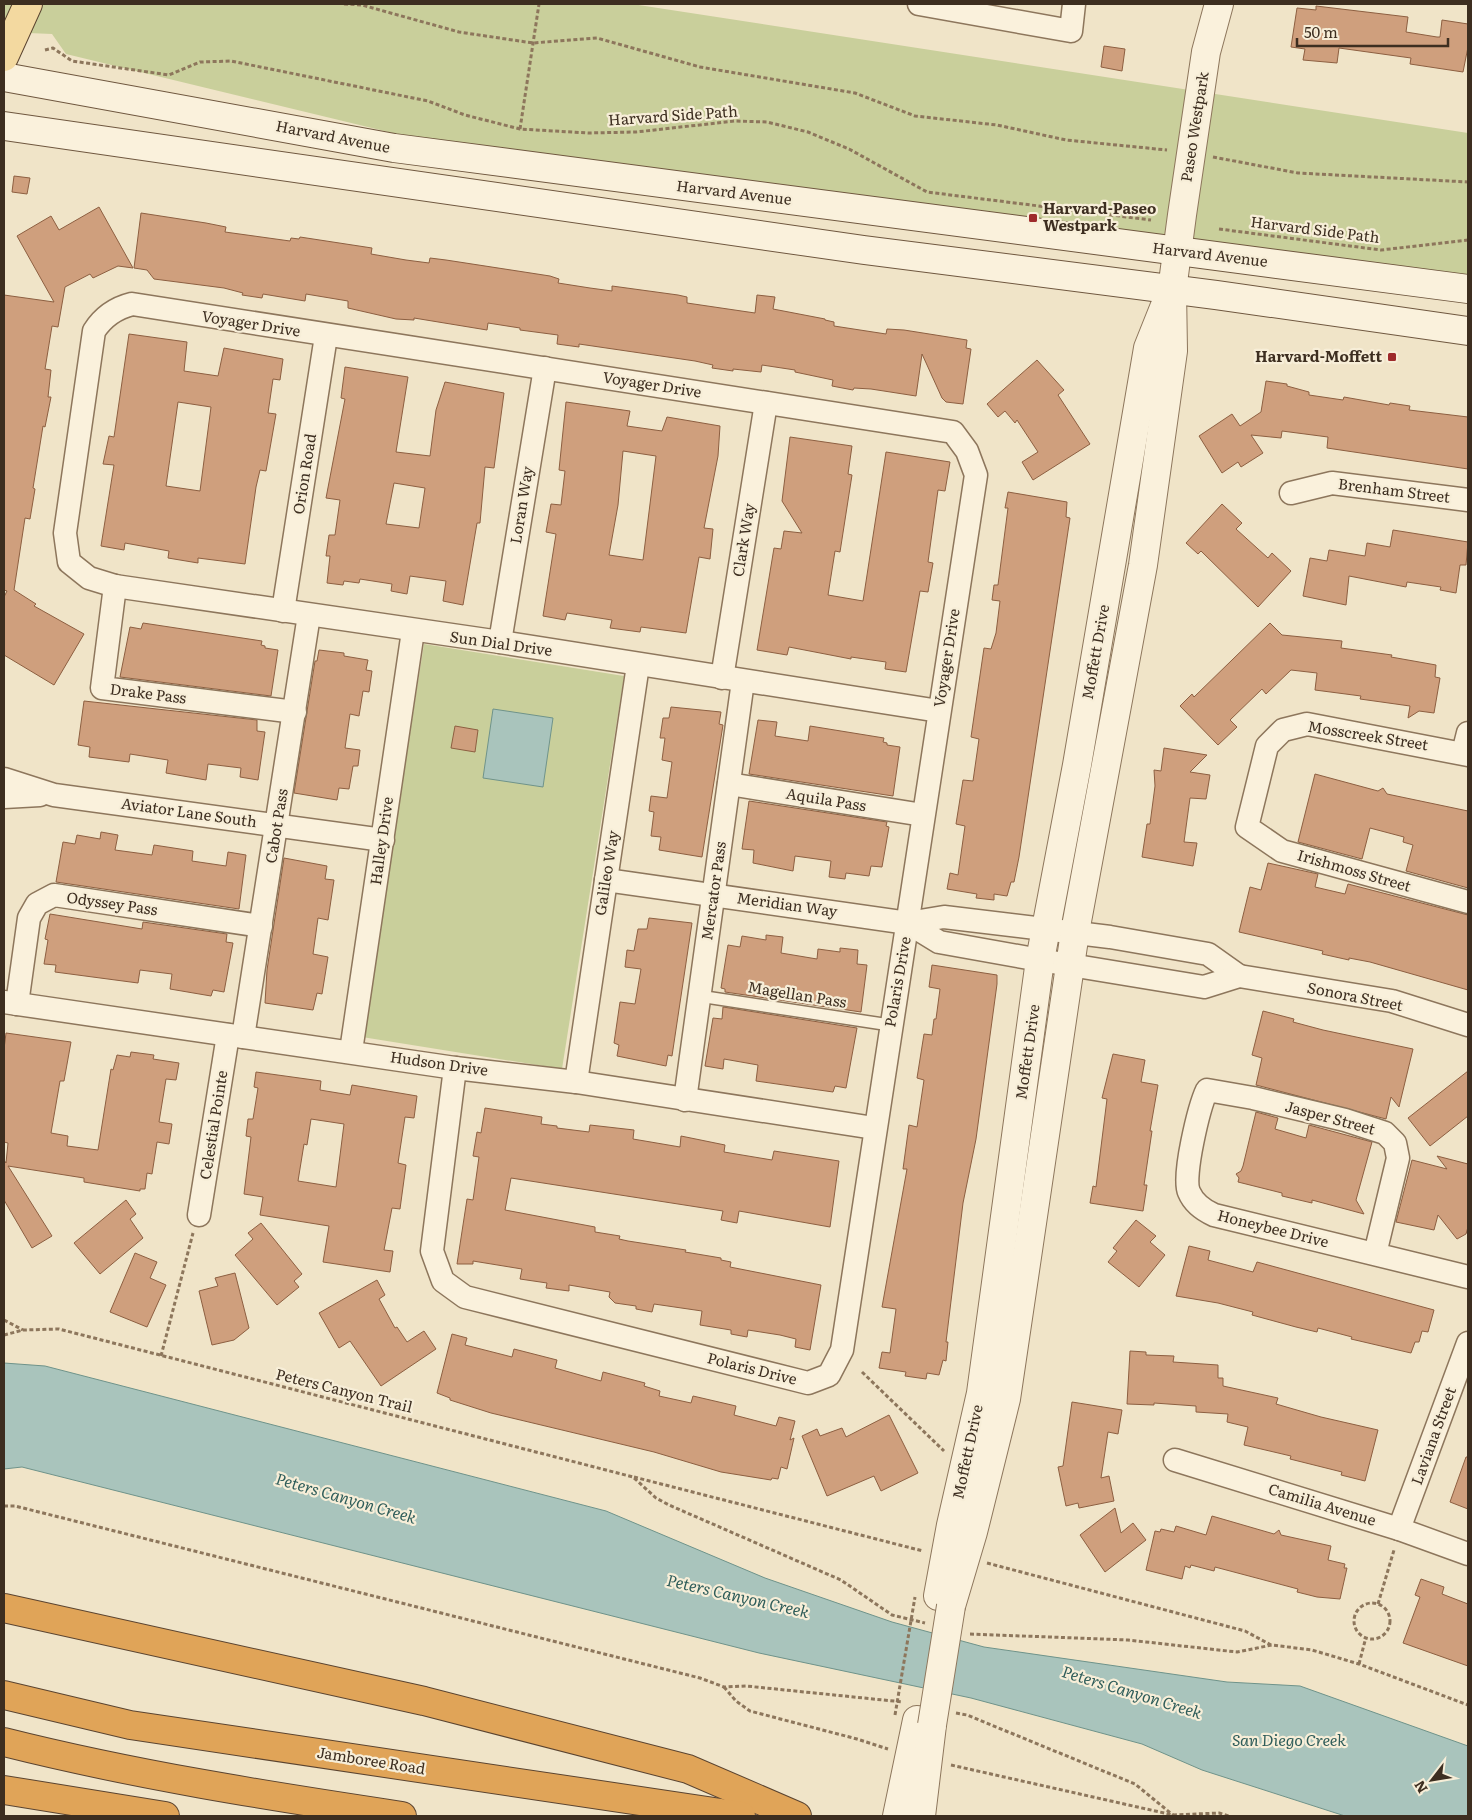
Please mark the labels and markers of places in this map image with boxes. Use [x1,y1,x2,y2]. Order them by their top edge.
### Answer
place label: Harvard-Paseo Westpark [1043,196,1156,236]
marker: Harvard-Paseo Westpark [1027,212,1039,224]
place label: Harvard-Moffett [1255,344,1382,367]
marker: Harvard-Moffett [1386,351,1398,363]

